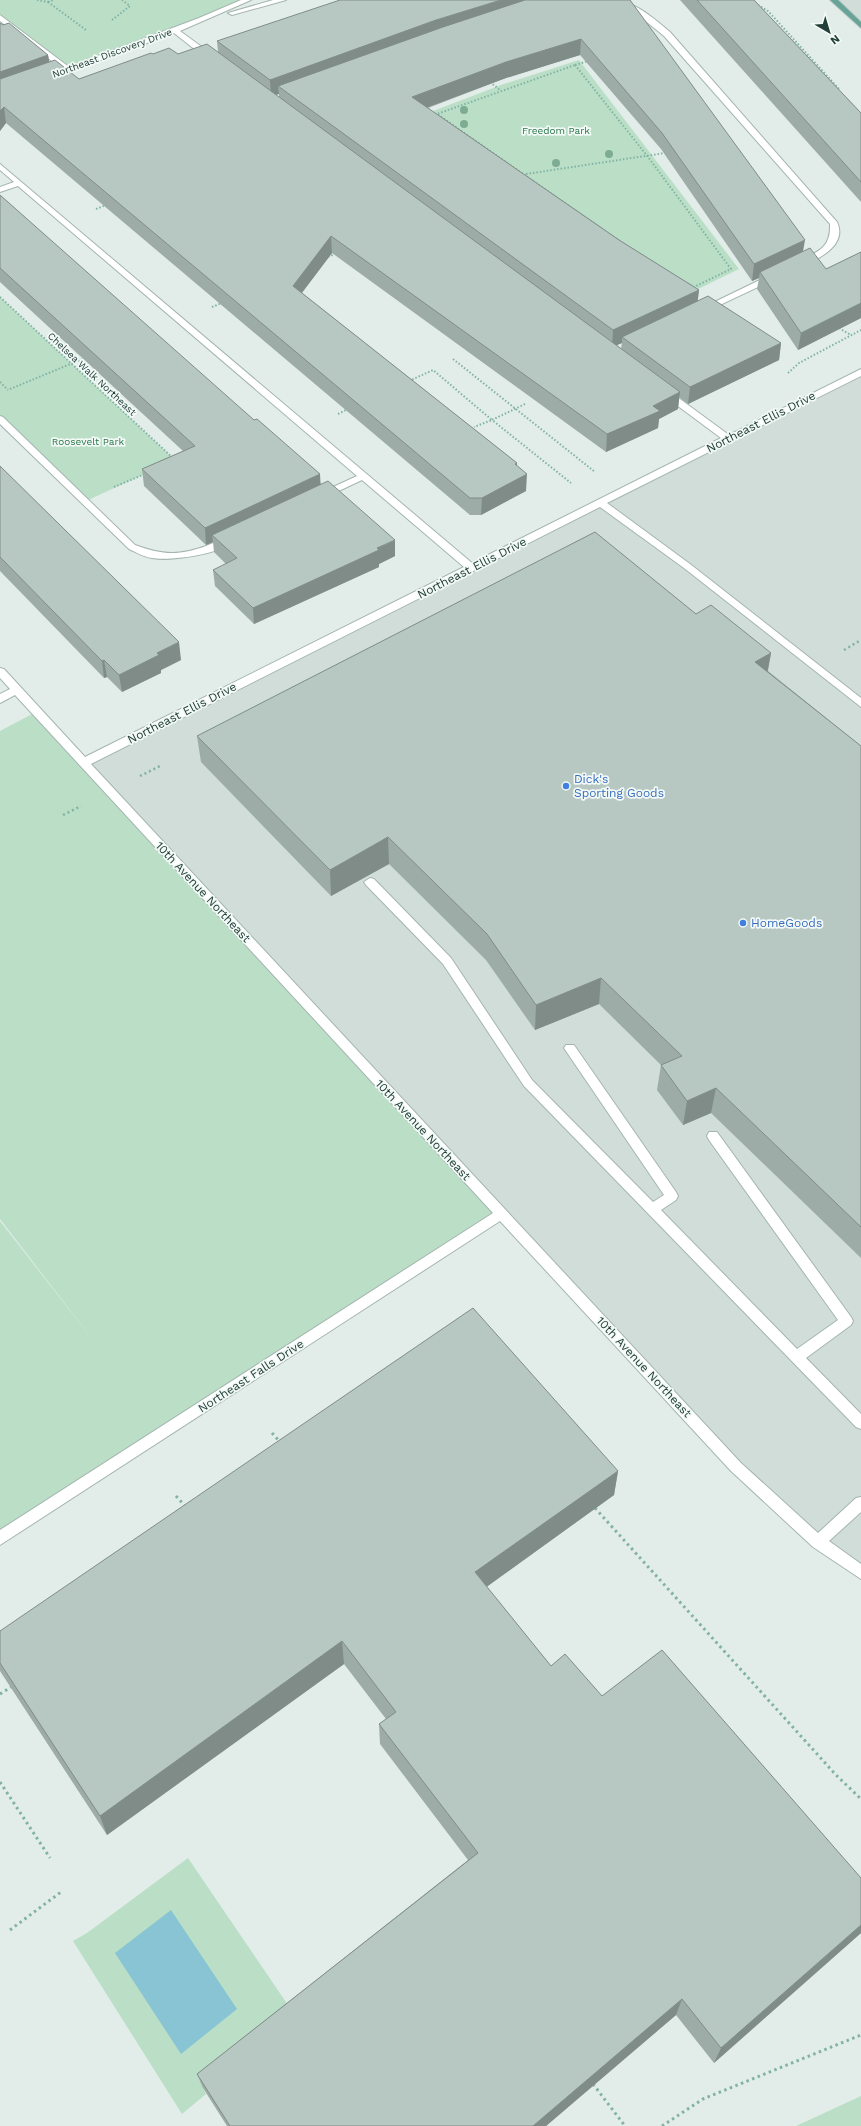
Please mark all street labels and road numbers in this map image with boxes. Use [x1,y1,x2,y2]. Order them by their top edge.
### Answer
street label: Northeast Discovery Drive [51,26,174,80]
street label: Chelsea Walk Northeast [46,330,139,418]
street label: Northeast Ellis Drive [704,388,818,456]
street label: Northeast Ellis Drive [415,534,529,602]
street label: Northeast Ellis Drive [125,679,239,747]
street label: 10th Avenue Northeast [153,839,253,945]
street label: 10th Avenue Northeast [373,1077,473,1183]
street label: 10th Avenue Northeast [594,1314,694,1420]
street label: Northeast Falls Drive [196,1337,307,1415]

